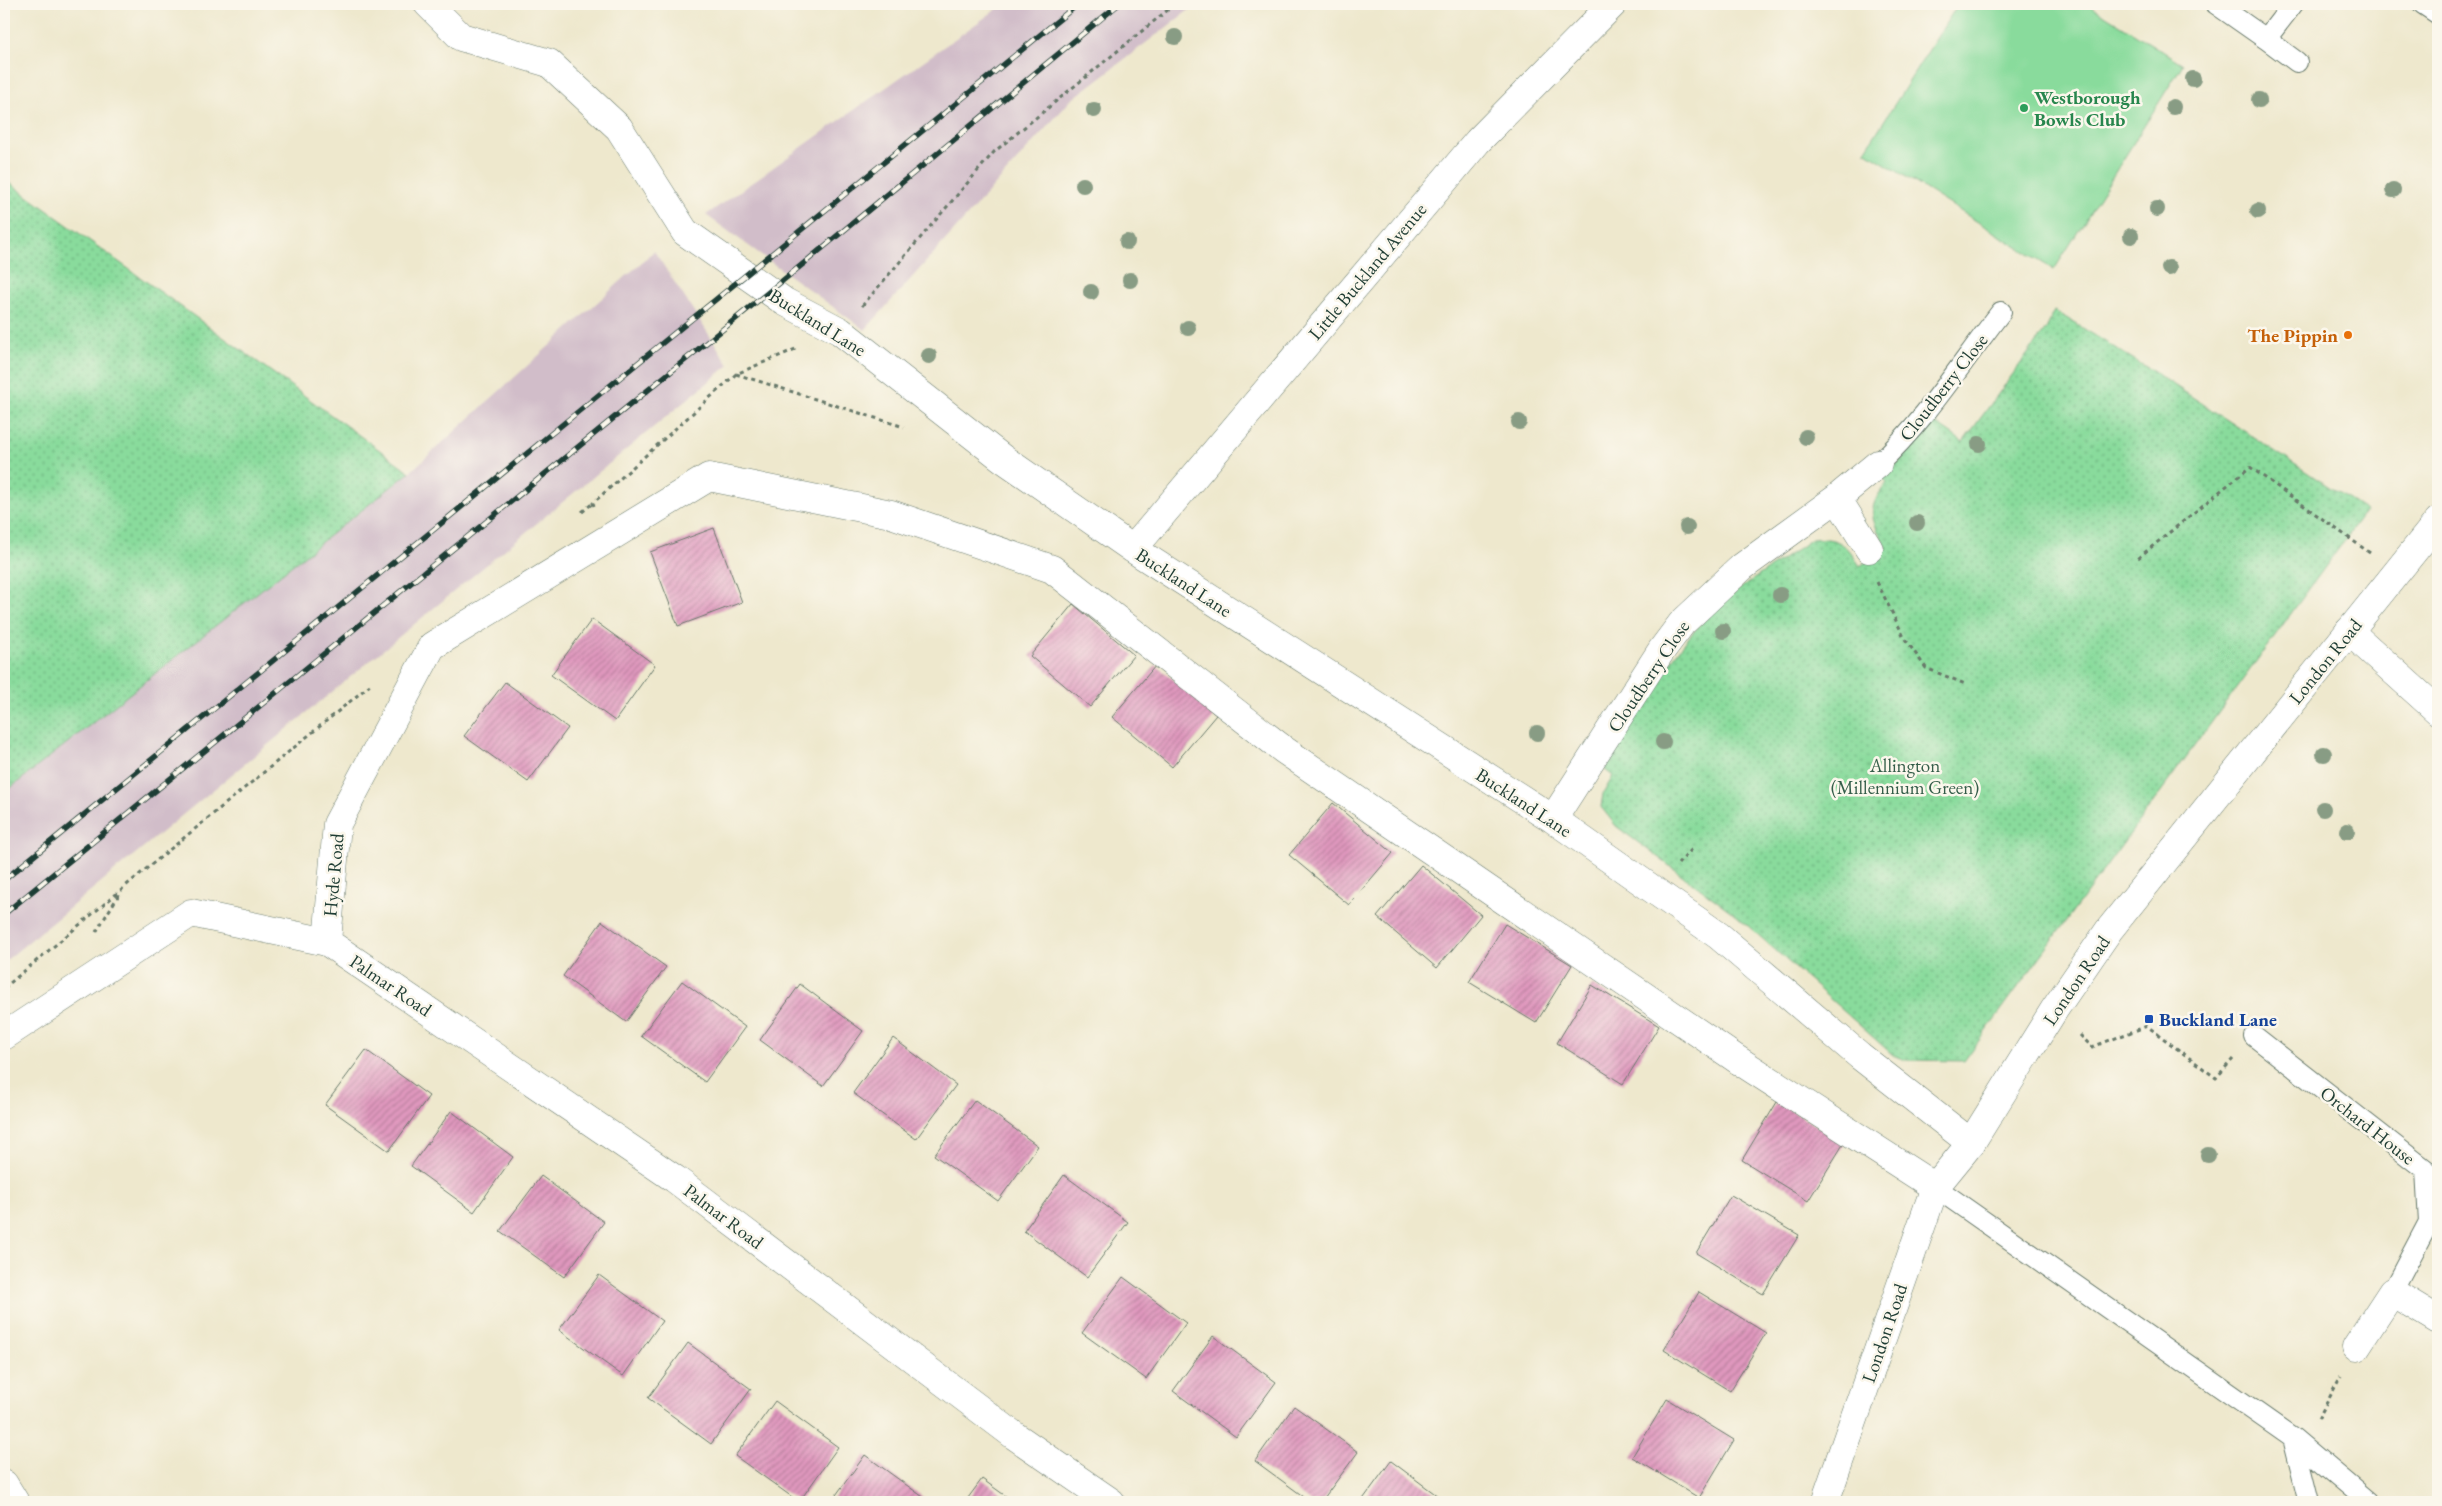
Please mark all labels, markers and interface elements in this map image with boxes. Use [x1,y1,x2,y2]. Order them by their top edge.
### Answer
place label: Westborough Bowls Club [2034,85,2141,132]
marker: Westborough Bowls Club [2018,102,2030,114]
street label: Little Buckland Avenue [1303,198,1432,345]
street label: Buckland Lane [765,283,871,362]
place label: The Pippin [2247,323,2338,348]
street label: Cloudberry Close [1893,328,1993,446]
marker: The Pippin [2342,329,2354,341]
street label: Buckland Lane [1131,542,1236,623]
street label: London Road [2283,613,2368,709]
street label: Cloudberry Close [1602,615,1695,737]
park label: Allington (Millennium Green) [1831,753,1979,800]
street label: Buckland Lane [1471,762,1576,843]
street label: Hyde Road [317,832,350,918]
street label: London Road [2037,930,2116,1030]
street label: Palmar Road [345,949,437,1022]
place label: Buckland Lane [2159,1007,2277,1032]
marker: Buckland Lane [2143,1013,2155,1025]
street label: Orchard House [2315,1080,2420,1170]
street label: Palmar Road [679,1178,769,1255]
street label: London Road [1856,1280,1913,1386]

